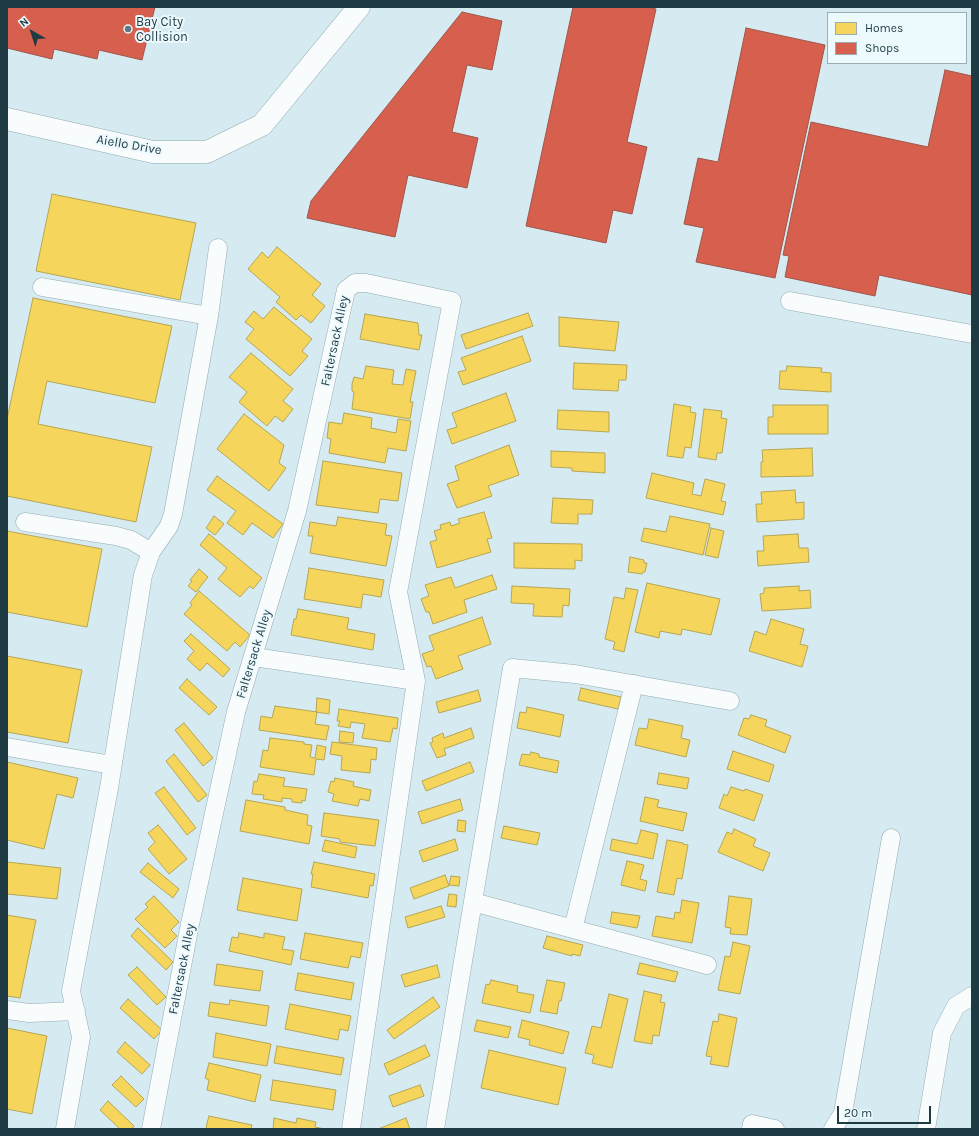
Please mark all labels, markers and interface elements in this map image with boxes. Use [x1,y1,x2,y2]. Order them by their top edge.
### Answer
north arrow [12,12,52,52]
legend [827,12,967,64]
place label: Bay City Collision [136,14,188,45]
text: N [17,15,31,30]
text: Homes [865,21,903,35]
marker: Bay City Collision [123,24,133,34]
text: Shops [865,41,899,55]
street label: Aiello Drive [95,132,163,158]
street label: Faltersack Alley [318,294,352,388]
street label: Faltersack Alley [233,608,275,700]
street label: Faltersack Alley [166,922,198,1016]
scale bar [839,1098,933,1124]
text: 20 m [844,1106,872,1120]

